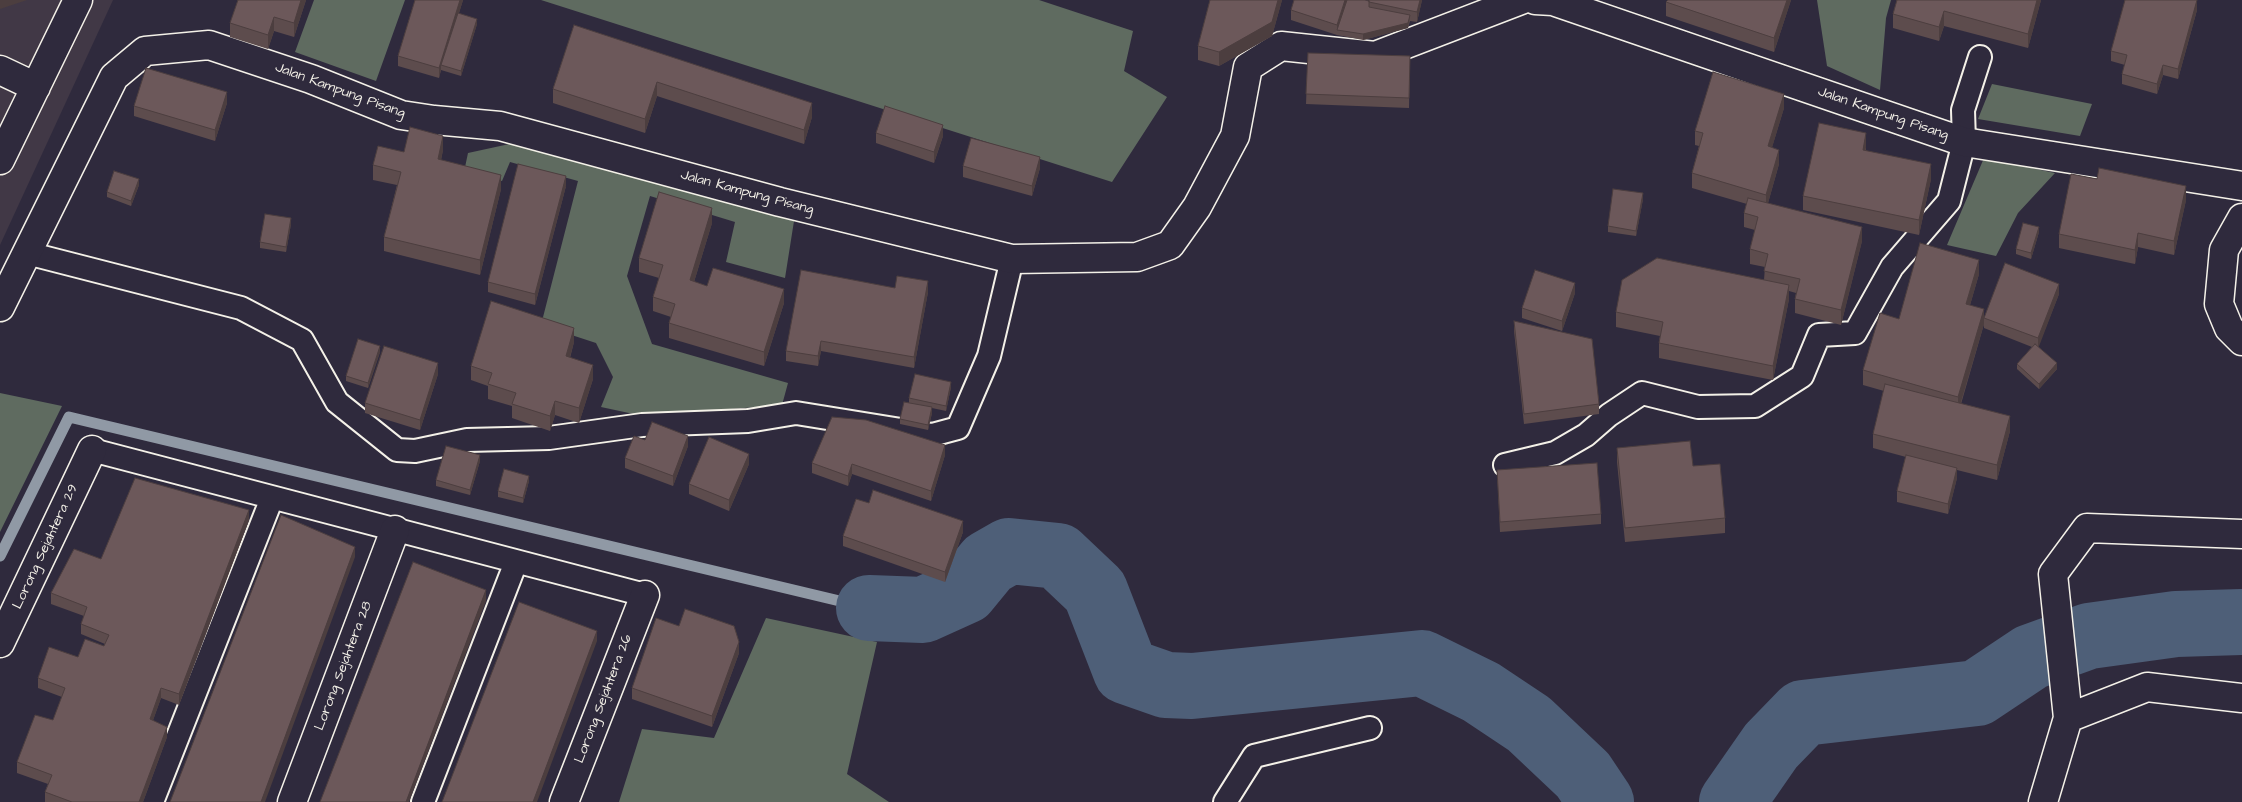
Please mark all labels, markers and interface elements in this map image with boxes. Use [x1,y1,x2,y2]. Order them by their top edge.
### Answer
street label: Jalan Kampung Pisang [273,60,407,122]
street label: Jalan Kampung Pisang [1815,84,1951,144]
street label: Jalan Kampung Pisang [679,167,815,219]
street label: Lorong Sejahtera 29 [10,482,82,612]
street label: Lorong Sejahtera 28 [312,599,376,733]
street label: Lorong Sejahtera 26 [572,632,636,766]

